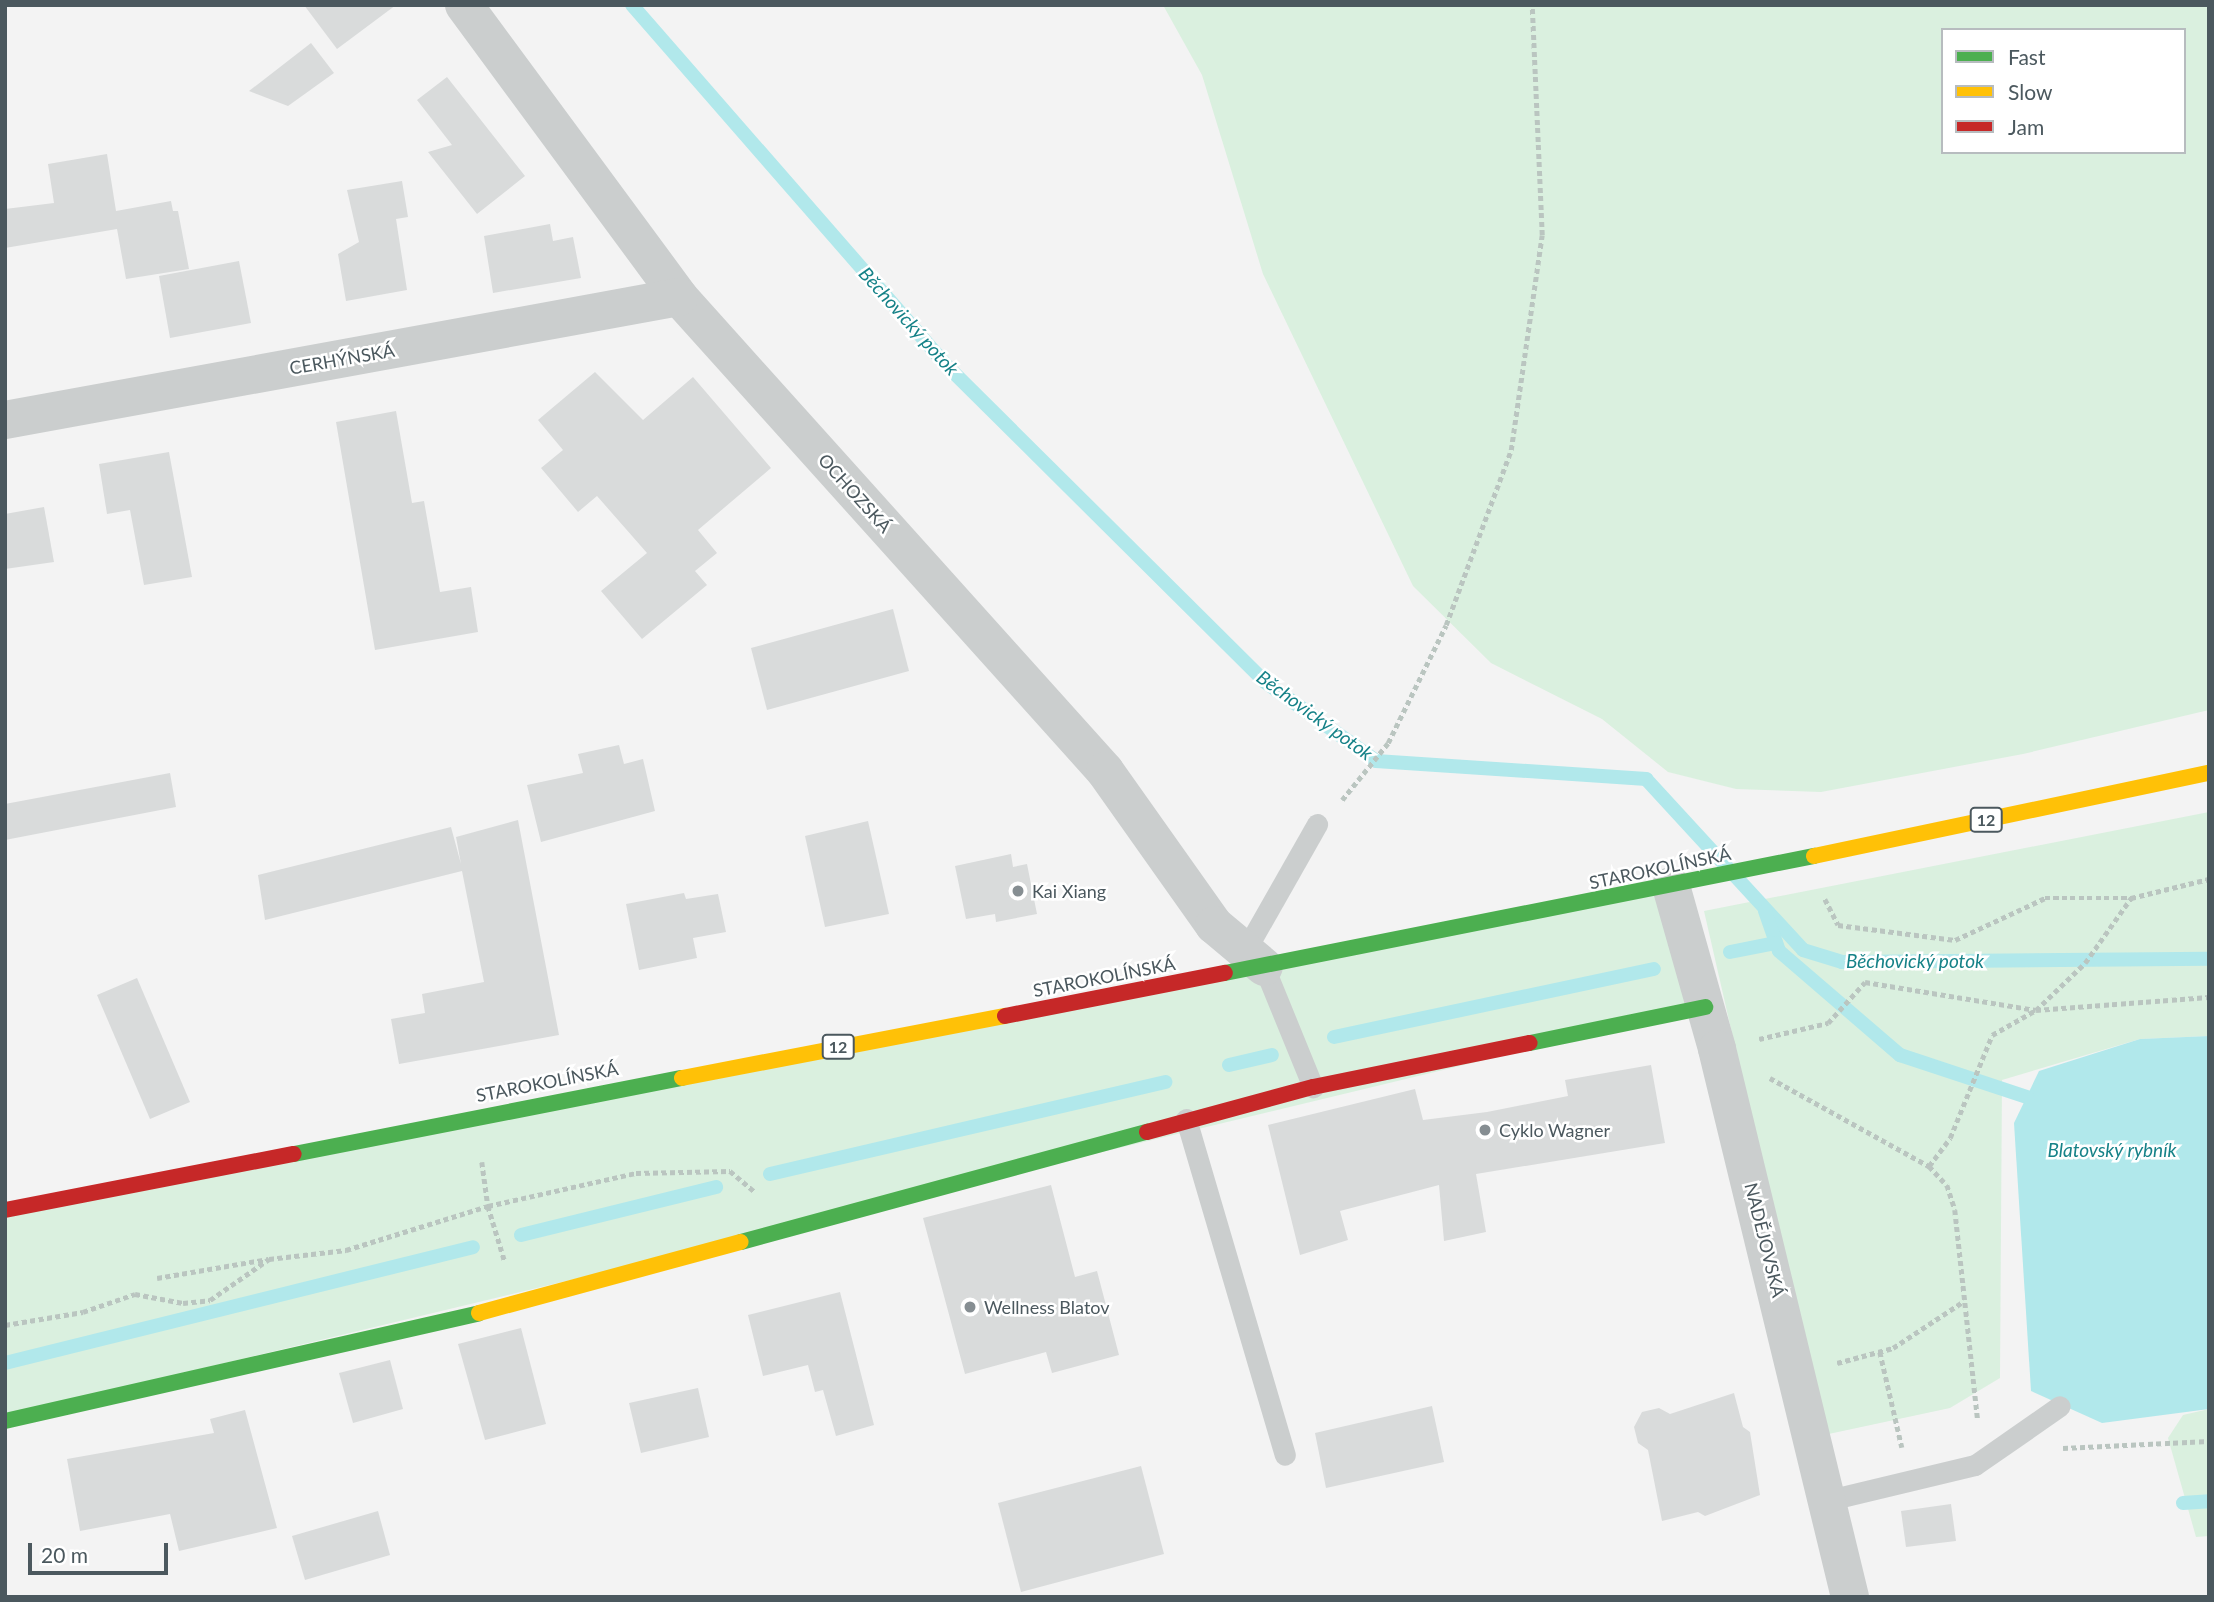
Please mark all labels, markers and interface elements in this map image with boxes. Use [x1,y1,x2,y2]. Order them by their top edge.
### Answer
legend [1941,28,2186,154]
text: Fast [2008,44,2045,69]
text: Slow [2008,79,2052,104]
text: Jam [2008,114,2044,139]
water label: Běchovický potok [854,262,964,380]
street label: CERHÝNSKÁ [288,339,396,379]
street label: OCHOZSKÁ [814,449,896,537]
water label: Běchovický potok [1252,665,1378,765]
road number: 12 [1968,807,2004,832]
street label: STAROKOLÍNSKÁ [1587,842,1733,894]
place label: Kai Xiang [1032,880,1106,902]
marker: Kai Xiang [1010,883,1026,899]
water label: Běchovický potok [1846,950,1984,972]
street label: STAROKOLÍNSKÁ [1031,953,1177,1001]
road number: 12 [820,1035,856,1060]
street label: STAROKOLÍNSKÁ [474,1058,620,1106]
place label: Cyklo Wagner [1499,1119,1610,1141]
marker: Cyklo Wagner [1477,1122,1493,1138]
water label: Blatovský rybník [2047,1139,2177,1161]
street label: NADĚJOVSKÁ [1740,1180,1790,1300]
place label: Wellness Blatov [984,1296,1110,1318]
marker: Wellness Blatov [962,1299,978,1315]
scale bar [32,1528,172,1572]
text: 20 m [41,1542,88,1567]

